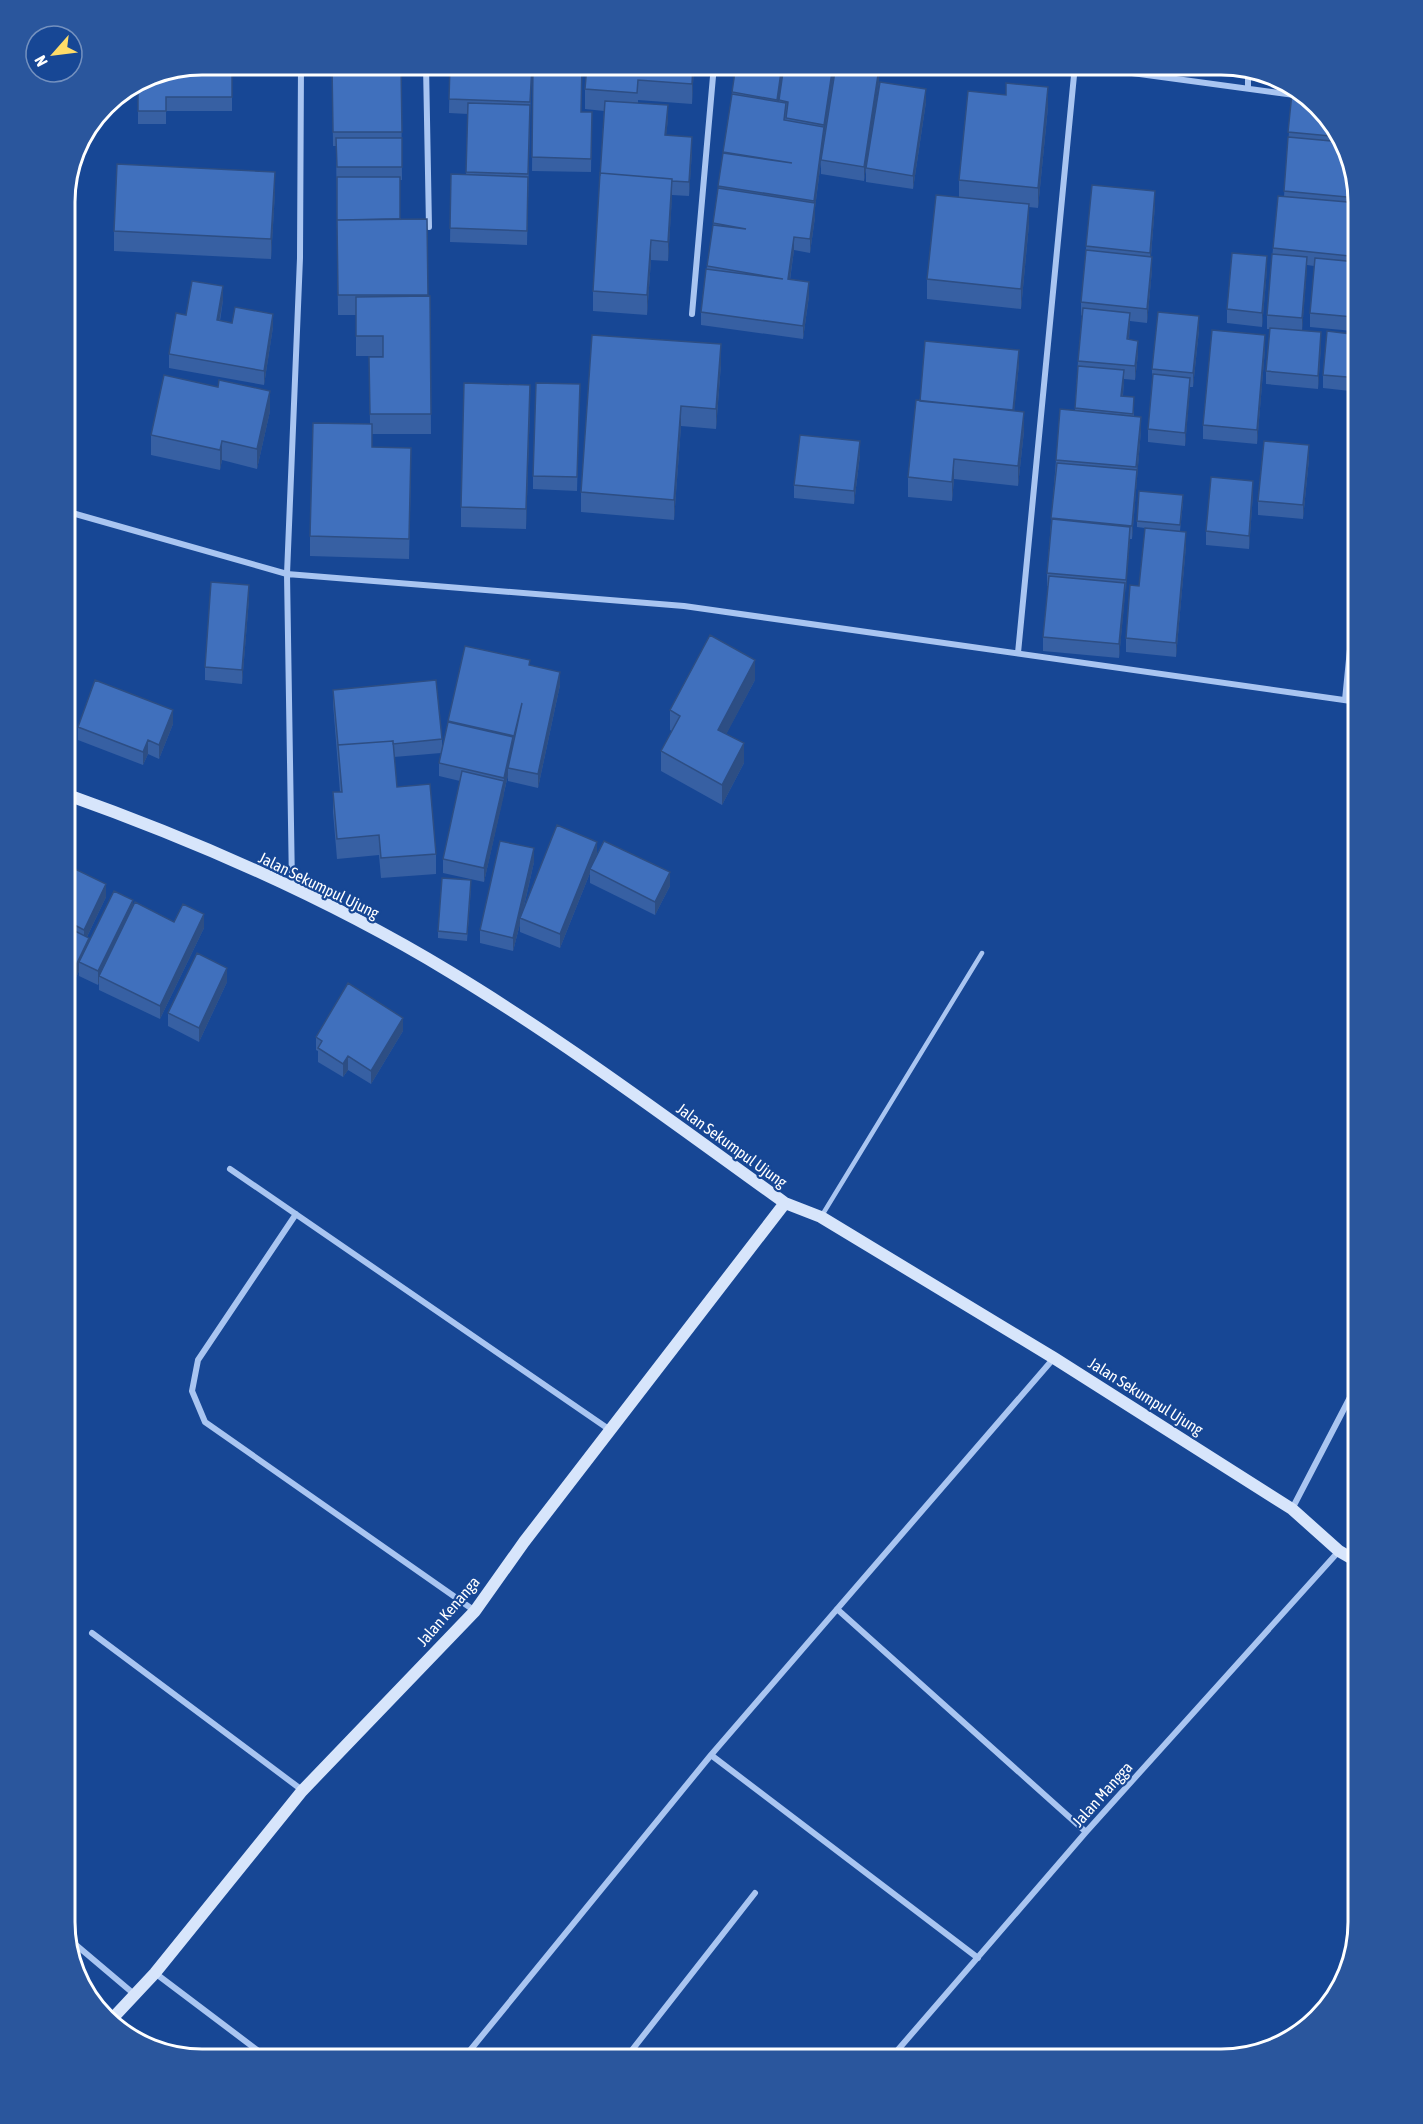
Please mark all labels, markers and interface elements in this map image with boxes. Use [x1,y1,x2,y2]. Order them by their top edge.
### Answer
north arrow [24,24,84,84]
text: N [31,53,51,69]
street label: Jalan Sekumpul Ujung [255,848,382,923]
street label: Jalan Sekumpul Ujung [673,1099,791,1192]
street label: Jalan Sekumpul Ujung [1085,1353,1207,1439]
street label: Jalan Kenanga [413,1573,484,1650]
street label: Jalan Mangga [1068,1758,1136,1831]

